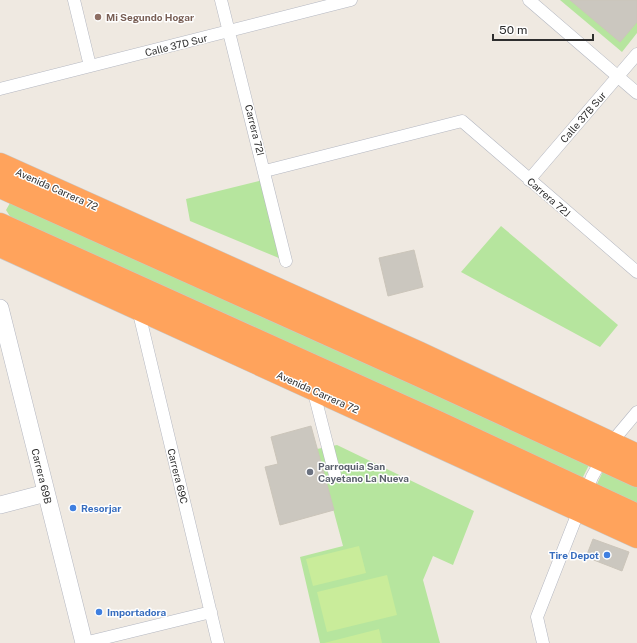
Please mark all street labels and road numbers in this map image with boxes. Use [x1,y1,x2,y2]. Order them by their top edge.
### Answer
street label: Calle 37D Sur [143,31,209,59]
street label: Calle 37B Sur [558,89,609,145]
street label: Carrera 72I [243,103,267,157]
street label: Avenida Carrera 72 [14,165,100,213]
street label: Carrera 72J [525,175,573,219]
street label: Avenida Carrera 72 [275,368,361,416]
street label: Carrera 69B [29,447,55,505]
street label: Carrera 69C [165,447,191,505]

